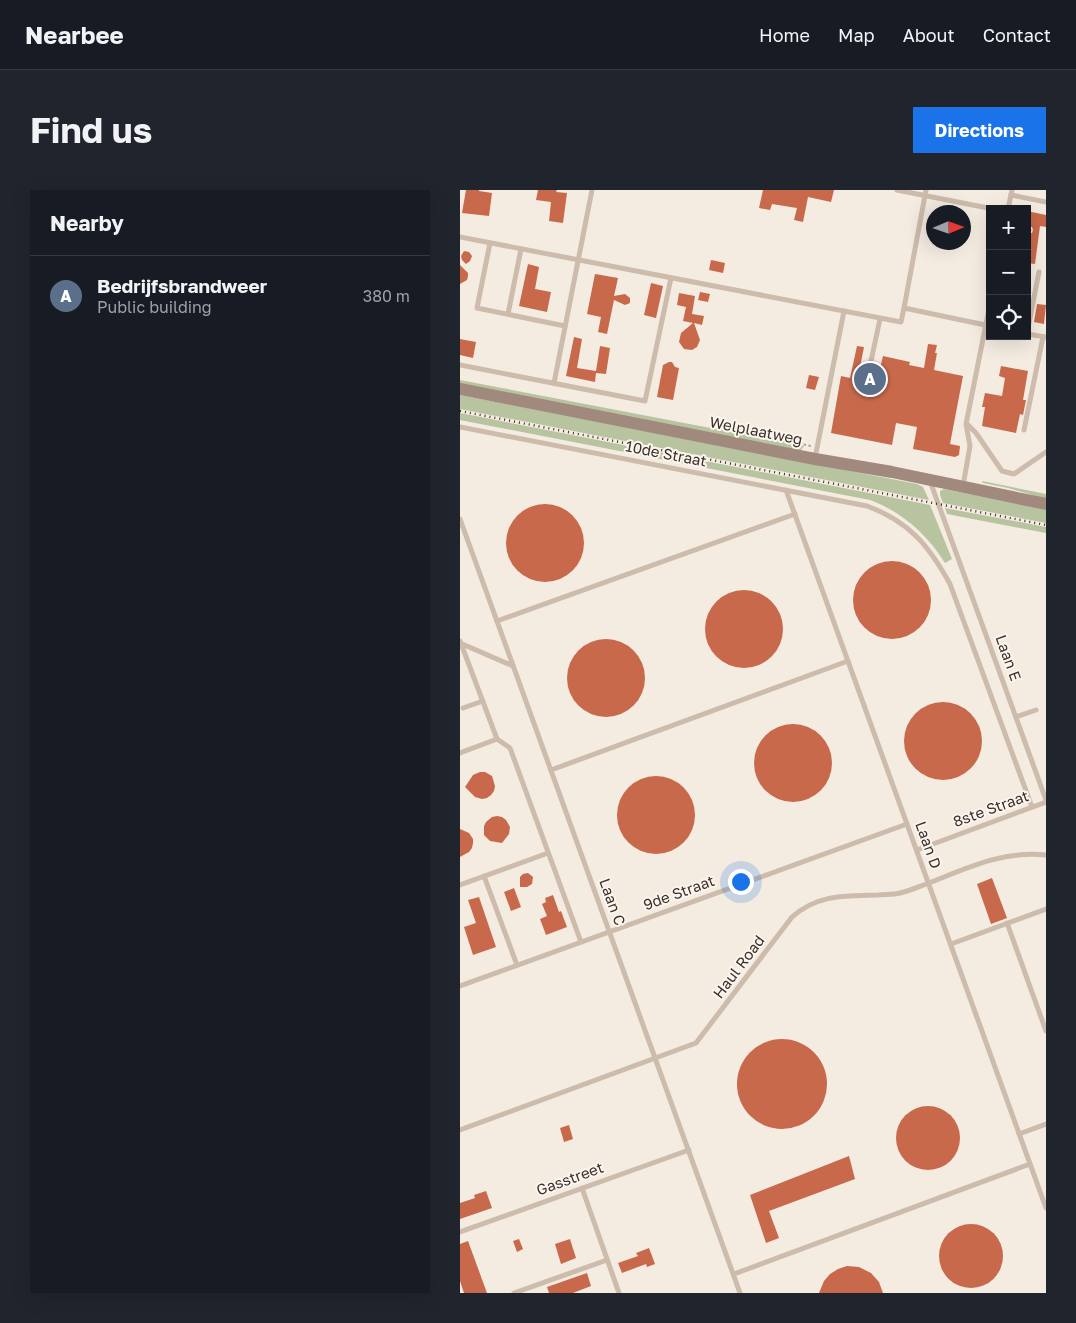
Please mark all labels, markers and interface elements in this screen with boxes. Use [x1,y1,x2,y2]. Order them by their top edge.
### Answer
text: Nearbee [25,20,124,49]
text: Home [759,24,810,46]
text: Map [838,24,875,46]
text: About [903,24,955,46]
text: Contact [983,24,1051,46]
button: Directions [913,107,1046,153]
text: Find us [30,109,152,151]
north arrow [926,205,971,250]
map controls [986,205,1031,340]
button: + [986,205,1031,250]
text: Nearby [50,210,124,236]
button: − [986,250,1031,295]
text: Bedrijfsbrandweer [97,274,267,297]
text: A [60,286,72,306]
text: 380 m [363,286,410,306]
button: locate [986,295,1031,340]
text: Public building [97,297,212,317]
pin: A [854,360,886,398]
street label: Welplaatweg [708,412,804,448]
street label: 10de Straat [624,436,708,470]
street label: Laan E [992,632,1026,683]
street label: 8ste Straat [950,786,1031,830]
street label: Laan D [912,818,946,871]
your location [728,869,754,895]
street label: 9de Straat [641,871,717,913]
street label: Laan C [596,876,630,928]
street label: Haul Road [709,931,768,1001]
street label: Gasstreet [534,1158,606,1198]

